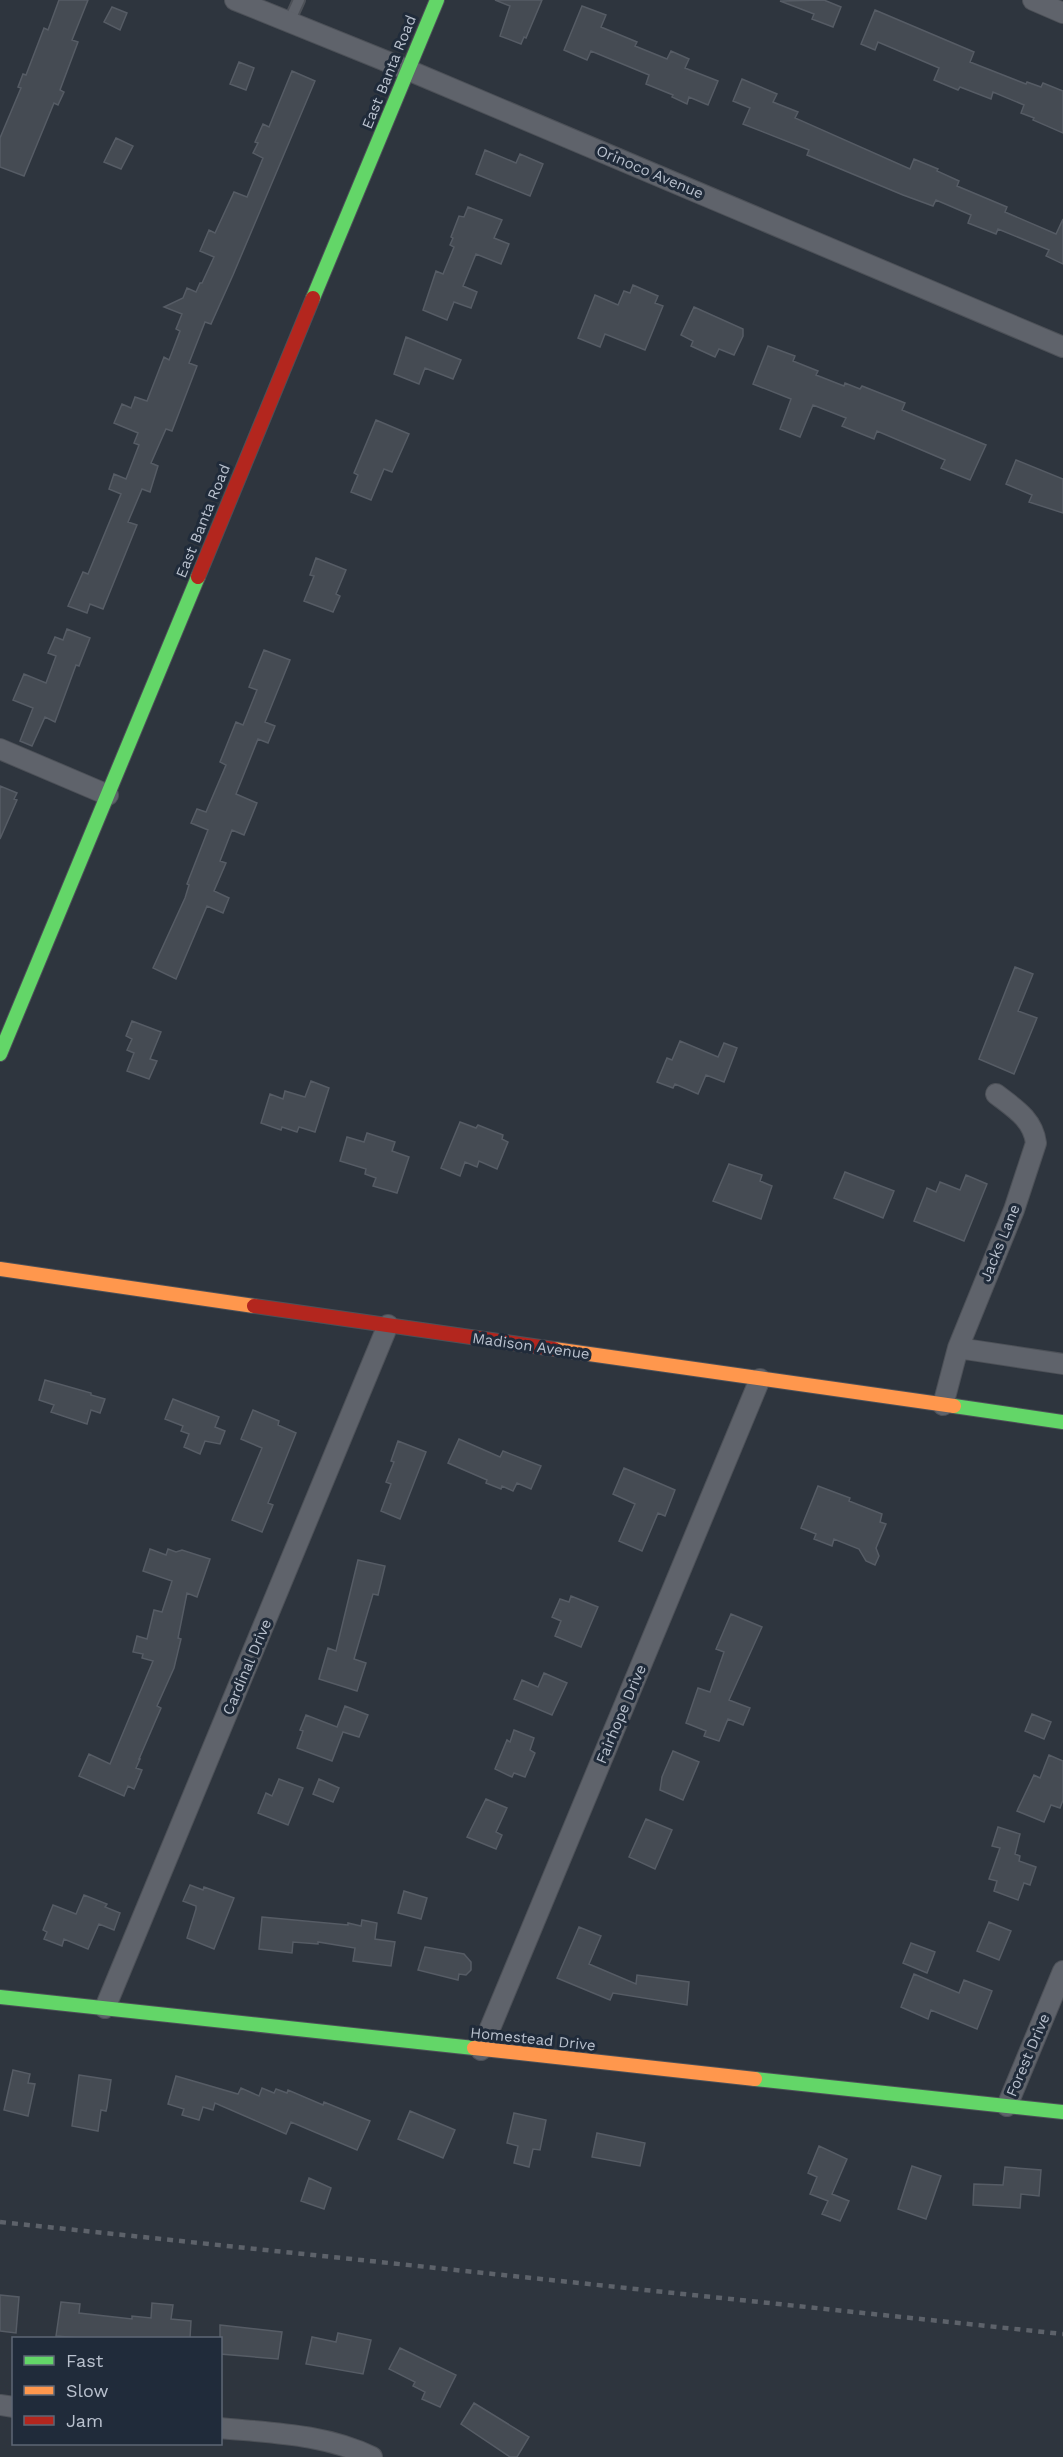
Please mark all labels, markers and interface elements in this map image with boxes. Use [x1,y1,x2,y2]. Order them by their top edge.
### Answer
street label: East Banta Road [358,13,420,131]
street label: Orinoco Avenue [594,141,706,203]
street label: East Banta Road [172,462,234,580]
street label: Jacks Lane [976,1202,1024,1284]
street label: Madison Avenue [471,1329,591,1363]
street label: Cardinal Drive [219,1616,275,1718]
street label: Fairhope Drive [592,1662,650,1766]
street label: Forest Drive [1002,2011,1054,2099]
street label: Homestead Drive [469,2023,597,2055]
legend [12,2337,222,2445]
text: Fast [66,2350,104,2371]
text: Slow [66,2380,109,2401]
text: Jam [66,2410,103,2431]

